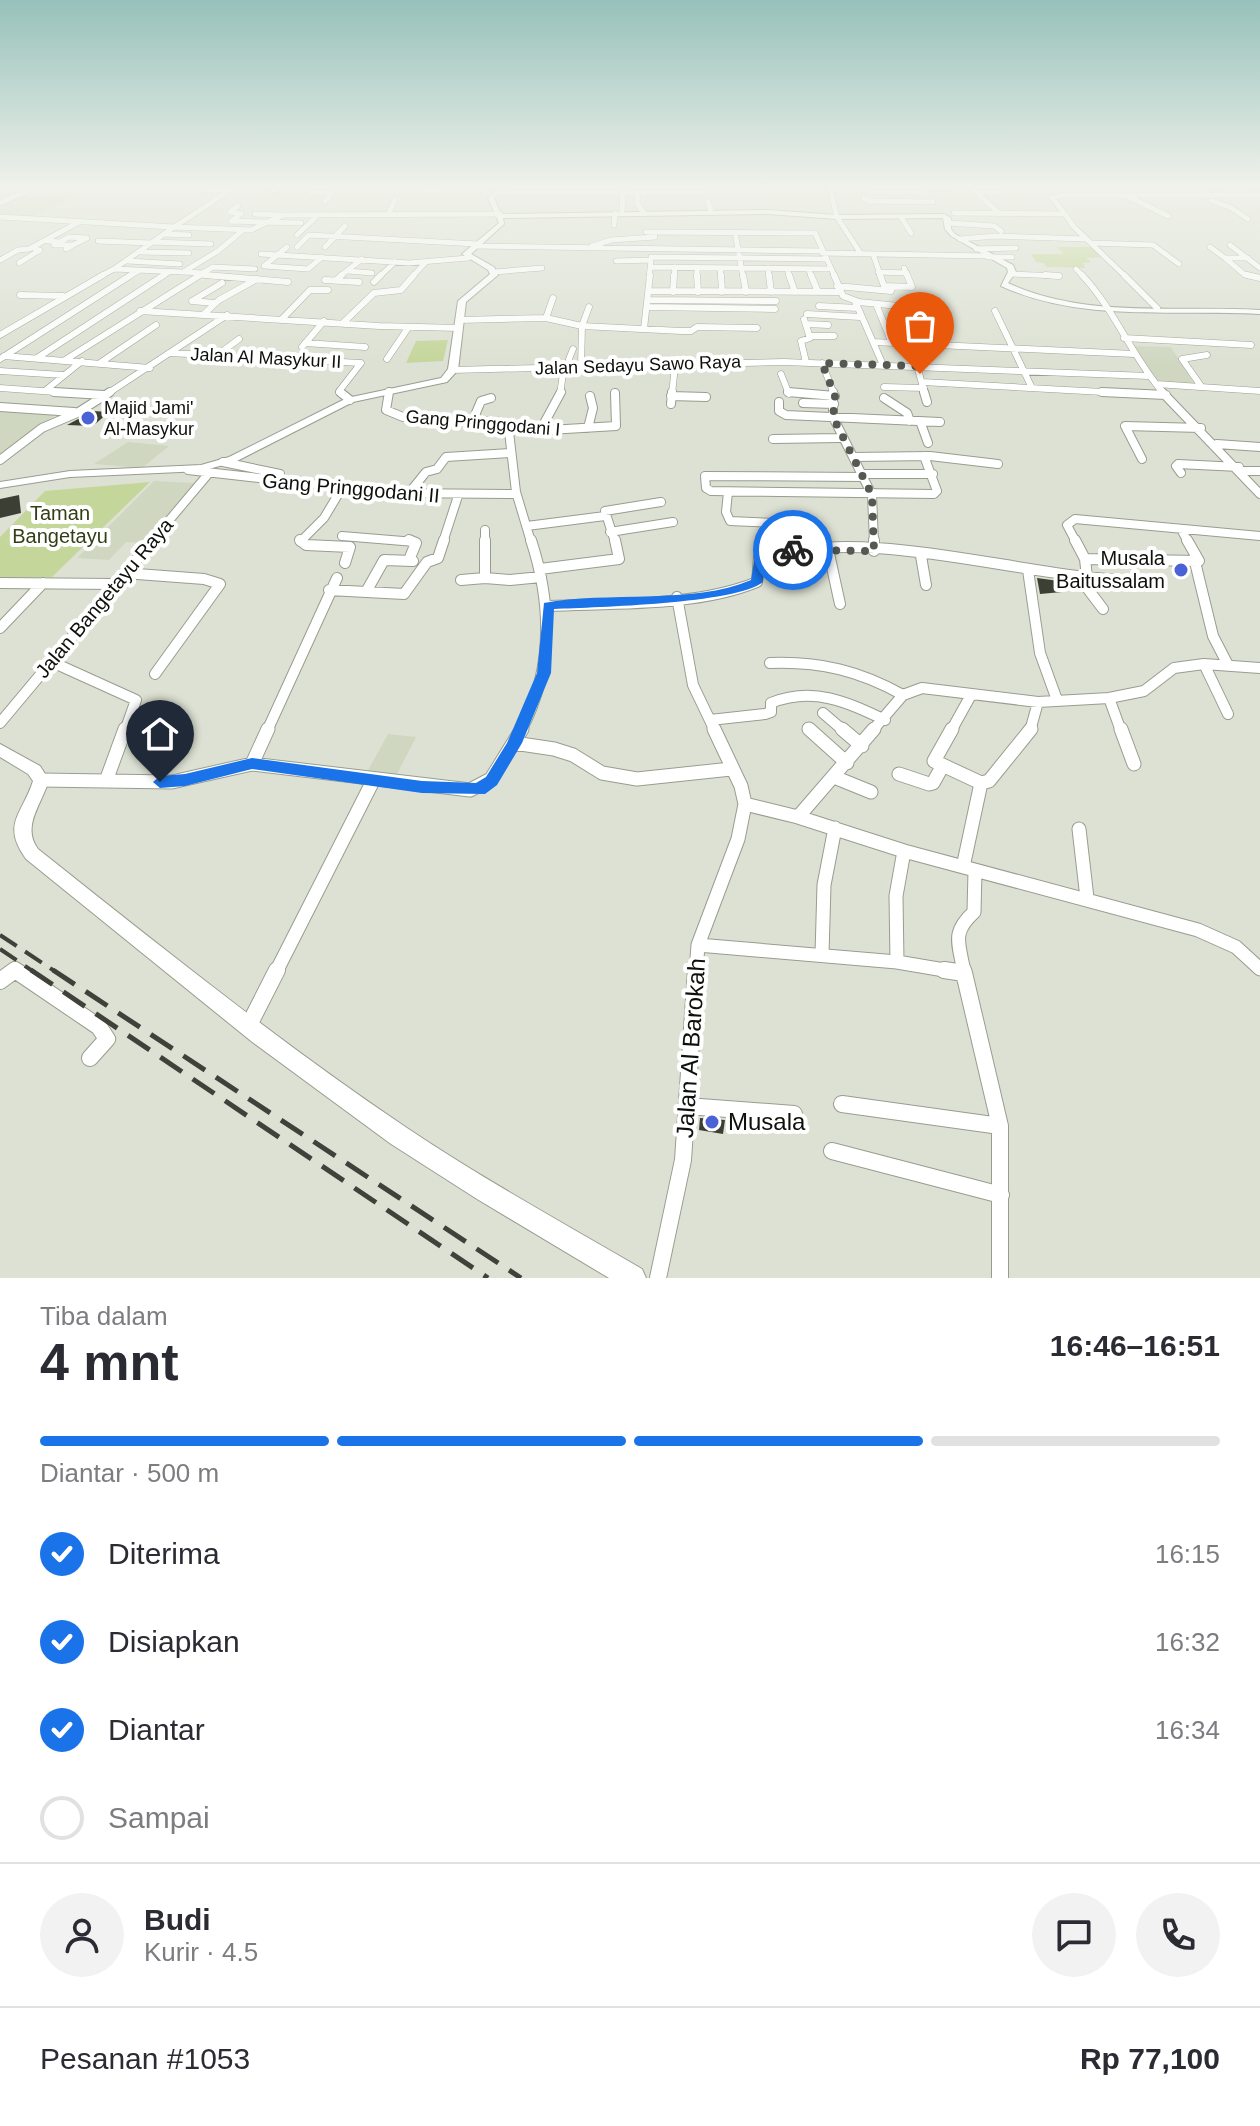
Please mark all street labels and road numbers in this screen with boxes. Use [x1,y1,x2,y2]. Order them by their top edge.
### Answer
street label: Jalan Al Masykur II [190,344,342,372]
street label: Jalan Sedayu Sawo Raya [535,351,742,379]
street label: Gang Pringgodani I [405,406,561,440]
street label: Gang Pringgodani II [261,469,441,507]
street label: Jalan Bangetayu Raya [31,513,178,682]
street label: Jalan Al Barokah [671,957,710,1139]

